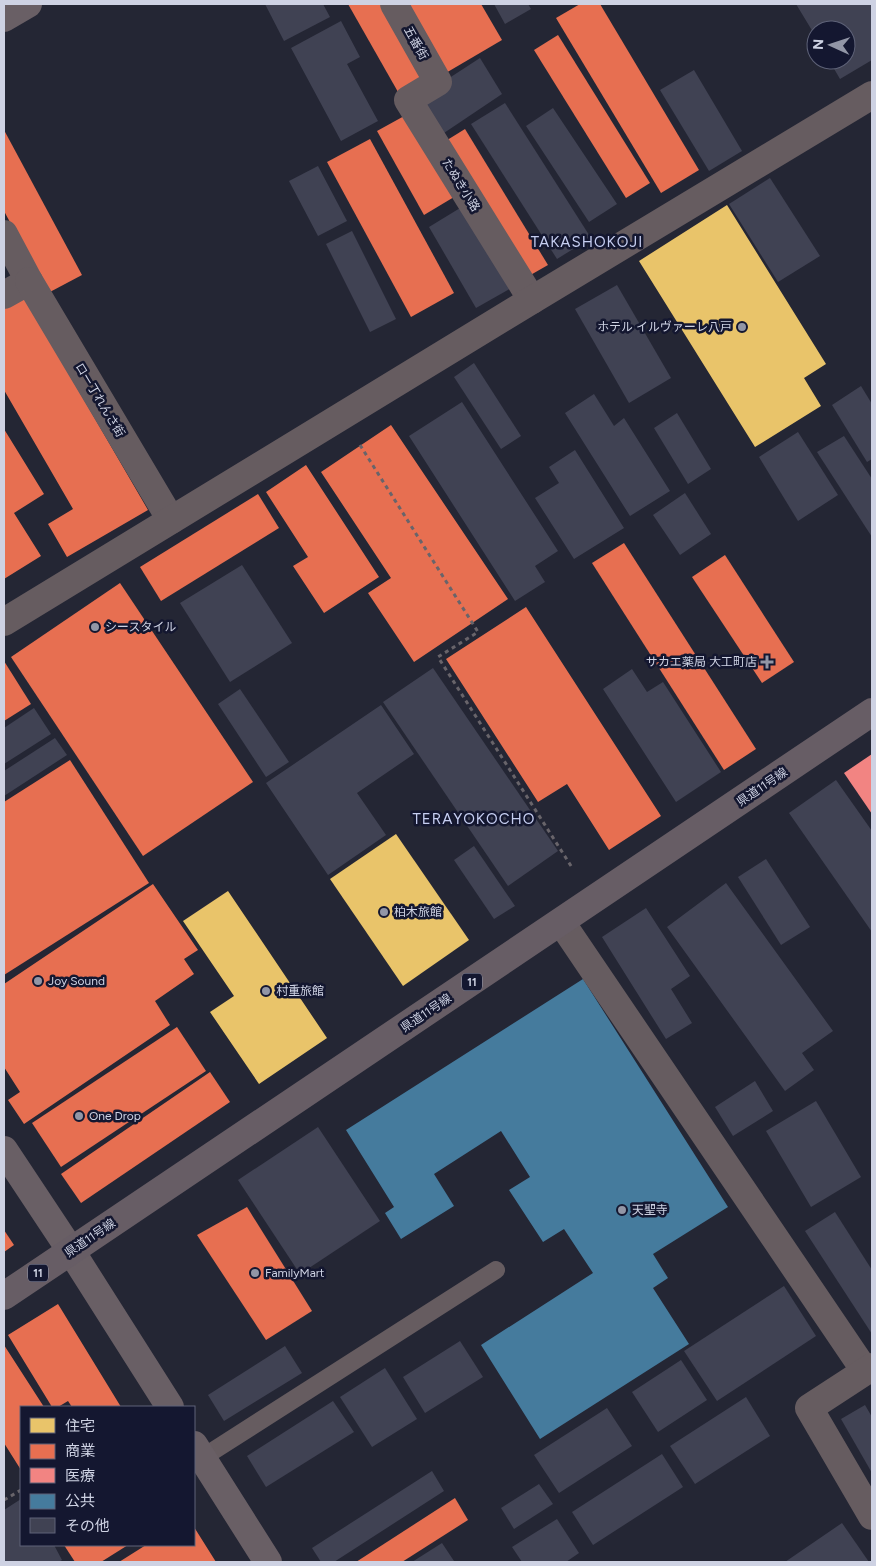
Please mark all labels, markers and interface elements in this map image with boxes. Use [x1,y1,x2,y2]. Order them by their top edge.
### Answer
north arrow [806,20,856,70]
street label: 五番街 [401,24,431,62]
text: N [810,38,827,50]
street label: たぬき小路 [439,156,483,214]
district label: TAKASHOKOJI [531,233,643,251]
place label: ホテル イルヴァーレ八戸 [597,320,732,334]
marker: ホテル イルヴァーレ八戸 [736,321,748,333]
street label: ロー丁れんさ街 [72,360,128,440]
place label: シースタイル [105,620,176,634]
marker: シースタイル [89,621,101,633]
place label: サカエ薬局 大工町店 [646,655,757,669]
marker: サカエ薬局 大工町店 [761,656,773,668]
street label: 県道11号線 [734,765,790,809]
district label: TERAYOKOCHO [413,810,535,828]
place label: 柏木旅館 [394,905,442,919]
marker: 柏木旅館 [378,906,390,918]
place label: Joy Sound [48,974,105,988]
road number: 11 [462,974,482,990]
marker: Joy Sound [32,975,44,987]
place label: 村重旅館 [276,984,324,998]
marker: 村重旅館 [260,985,272,997]
street label: 県道11号線 [398,991,454,1035]
place label: One Drop [89,1109,141,1123]
marker: One Drop [73,1110,85,1122]
place label: 天聖寺 [632,1203,668,1217]
marker: 天聖寺 [616,1204,628,1216]
street label: 県道11号線 [62,1216,118,1260]
road number: 11 [28,1264,48,1282]
place label: FamilyMart [265,1266,325,1280]
marker: FamilyMart [249,1267,261,1279]
legend [20,1406,195,1546]
text: 住宅 [65,1417,95,1435]
text: 商業 [65,1442,95,1460]
text: 医療 [65,1467,95,1485]
text: 公共 [65,1492,95,1510]
text: その他 [65,1517,110,1535]

